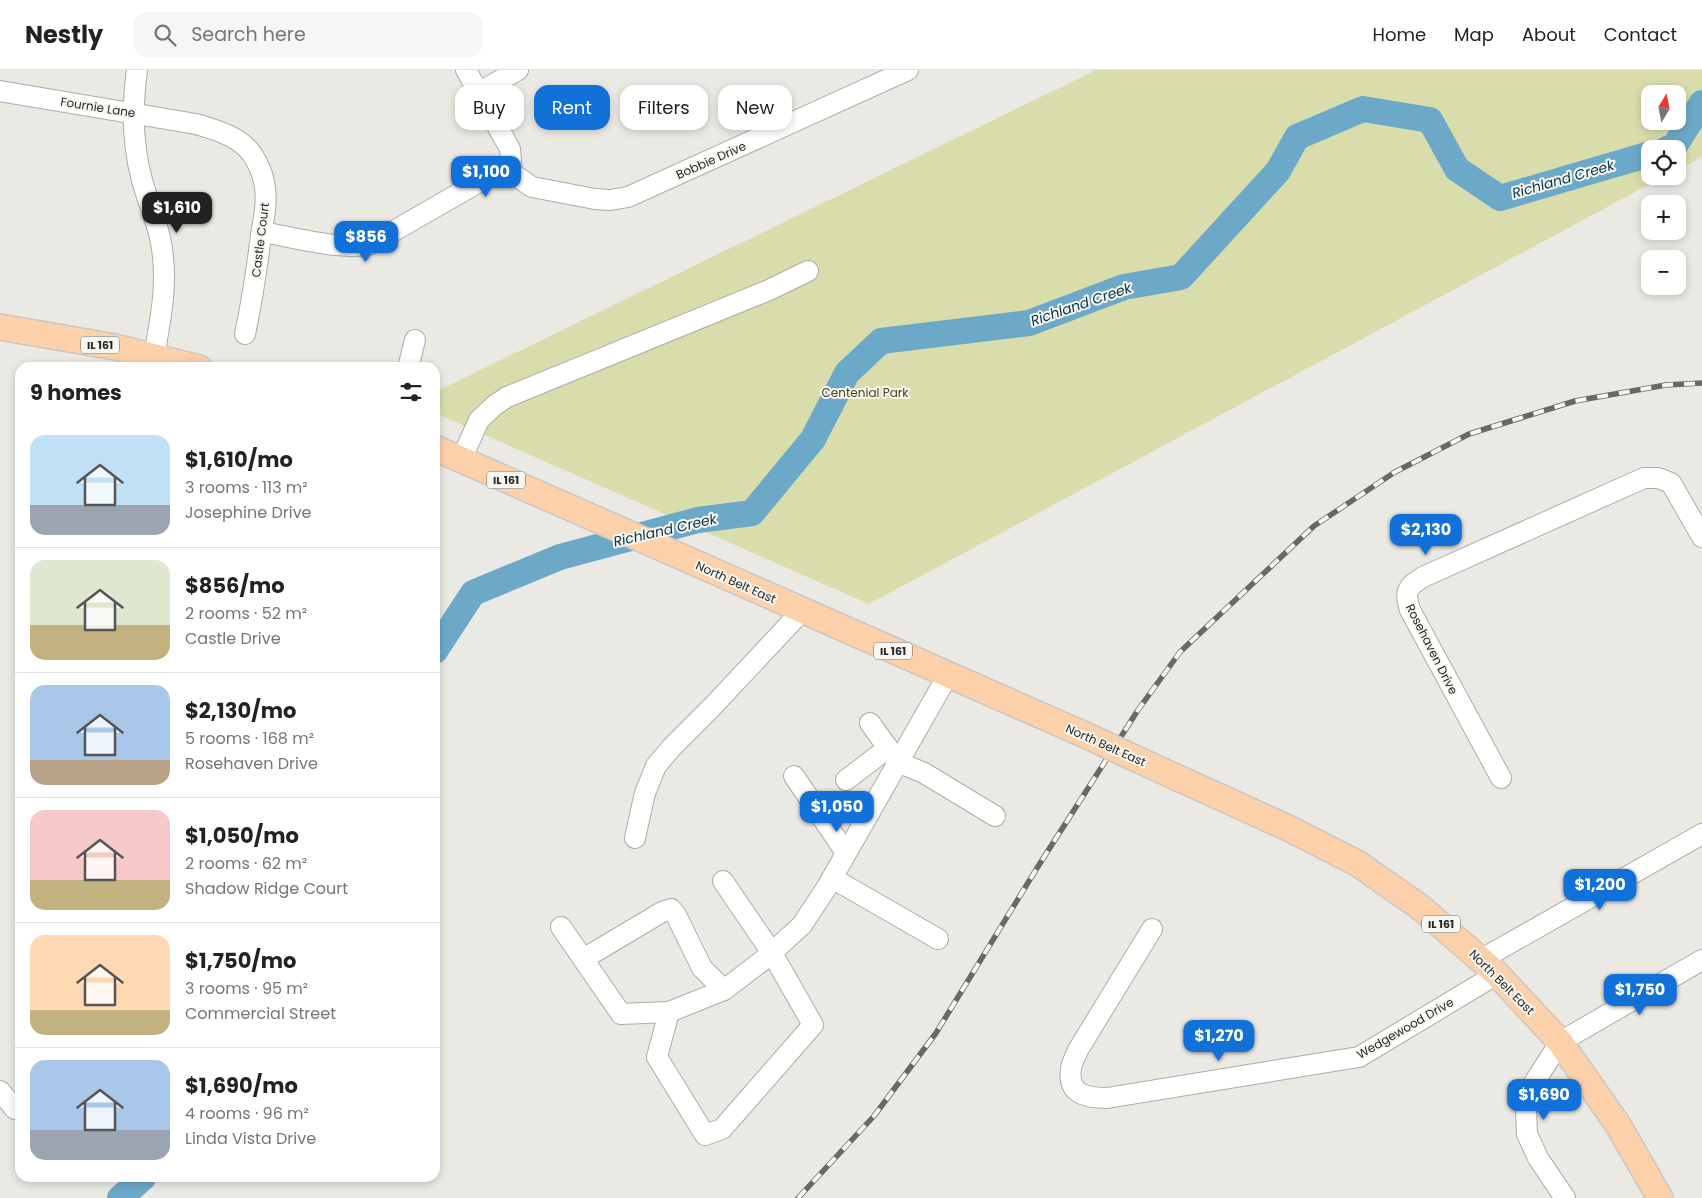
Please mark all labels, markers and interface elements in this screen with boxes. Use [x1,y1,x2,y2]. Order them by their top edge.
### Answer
search box [133,12,483,57]
text: Nestly [25,18,103,51]
icon: search [151,21,179,49]
text: Search here [191,21,306,48]
text: Home [1372,22,1426,47]
text: Map [1454,22,1494,47]
text: About [1522,22,1576,47]
text: Contact [1604,22,1677,47]
chip: Buy [455,85,524,130]
chip: Rent [534,85,610,130]
chip: Filters [620,85,708,130]
chip: New [718,85,792,130]
north arrow [1641,85,1686,130]
map controls [1641,85,1686,295]
street label: Fournie Lane [59,93,137,121]
street label: Bobbie Drive [673,137,749,183]
button: locate [1641,140,1686,185]
water label: Richland Creek [1510,155,1617,203]
pin: $1,100 [445,156,527,198]
text: $1,100 [462,160,510,183]
pin: $1,610 [136,191,218,234]
button: + [1641,195,1686,240]
text: $1,610 [153,196,201,219]
street label: Castle Court [247,202,273,278]
pin: $856 [336,220,396,263]
text: $856 [345,225,387,248]
button: − [1641,250,1686,295]
water label: Richland Creek [1028,277,1135,331]
road number: IL 161 [81,336,119,354]
text: 9 homes [30,378,122,407]
icon: filters [397,378,425,406]
park label: Centenial Park [822,384,909,401]
text: $1,610/mo [185,445,293,474]
icon: home [70,455,130,515]
road number: IL 161 [487,472,525,488]
text: 3 rooms · 113 m² [185,476,308,499]
text: Josephine Drive [185,501,312,524]
water label: Richland Creek [611,508,719,552]
pin: $2,130 [1385,514,1467,556]
text: $2,130 [1401,518,1451,541]
street label: North Belt East [693,557,779,607]
text: $856/mo [185,571,285,600]
icon: home [70,580,130,640]
street label: Rosehaven Drive [1402,601,1462,697]
text: 2 rooms · 52 m² [185,602,307,625]
text: Castle Drive [185,627,281,650]
road number: IL 161 [874,642,912,660]
text: $2,130/mo [185,696,296,725]
icon: home [70,705,130,765]
street label: North Belt East [1063,720,1149,770]
text: 5 rooms · 168 m² [185,727,314,750]
text: Rosehaven Drive [185,752,318,775]
pin: $1,050 [796,790,878,833]
text: $1,050 [811,795,863,818]
text: $1,050/mo [185,821,299,850]
icon: home [70,830,130,890]
text: 2 rooms · 62 m² [185,852,307,875]
pin: $1,200 [1559,868,1641,911]
text: $1,200 [1574,873,1626,896]
text: Shadow Ridge Court [185,877,348,900]
road number: IL 161 [1422,916,1460,932]
text: $1,750/mo [185,946,296,975]
street label: North Belt East [1466,946,1538,1018]
icon: home [70,955,130,1015]
pin: $1,750 [1599,974,1681,1016]
text: 3 rooms · 95 m² [185,977,308,1000]
text: $1,750 [1615,978,1665,1001]
street label: Wedgewood Drive [1353,993,1457,1063]
text: Commercial Street [185,1002,336,1025]
pin: $1,270 [1178,1020,1260,1062]
text: $1,270 [1194,1024,1244,1047]
text: $1,690/mo [185,1071,298,1100]
pin: $1,690 [1503,1078,1585,1121]
icon: home [70,1080,130,1140]
text: $1,690 [1518,1083,1570,1106]
text: 4 rooms · 96 m² [185,1102,309,1125]
text: Linda Vista Drive [185,1127,316,1150]

